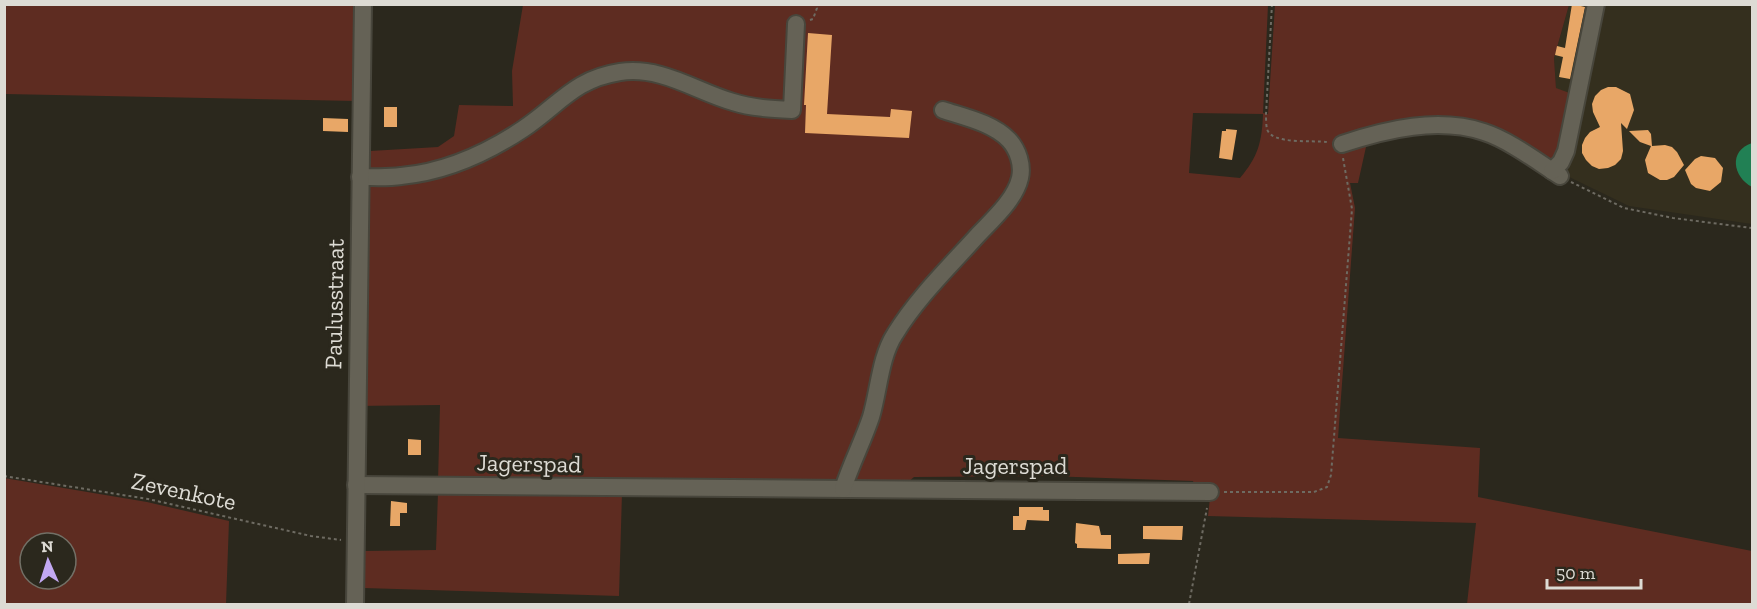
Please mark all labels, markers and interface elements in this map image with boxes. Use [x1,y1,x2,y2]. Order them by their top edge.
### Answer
street label: Paulusstraat [318,238,350,370]
street label: Jagerspad [476,448,582,478]
street label: Jagerspad [963,451,1067,480]
street label: Zevenkote [129,466,239,516]
north arrow [18,531,78,591]
text: N [41,537,54,556]
scale bar [1547,552,1642,590]
text: 50 m [1556,562,1596,584]

